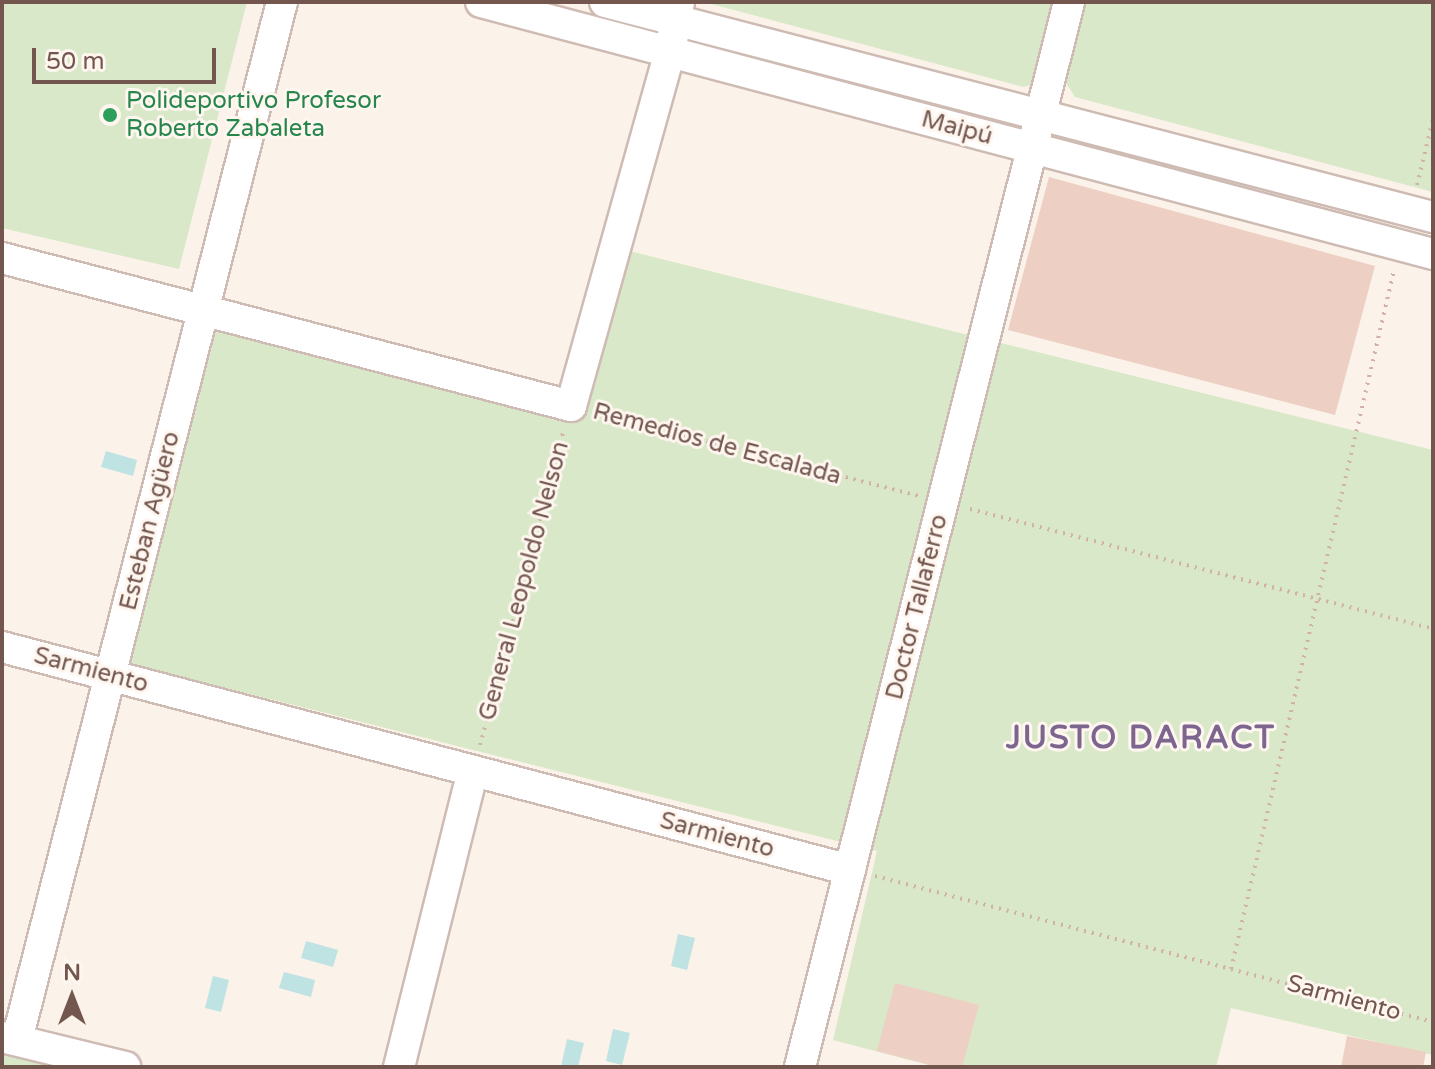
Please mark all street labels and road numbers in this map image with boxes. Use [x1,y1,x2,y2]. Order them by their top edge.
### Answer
street label: Maipú [918,105,996,151]
street label: Remedios de Escalada [590,397,844,491]
street label: Esteban Agüero [114,429,186,613]
street label: General Leopoldo Nelson [473,438,575,724]
street label: Doctor Tallaferro [880,511,954,703]
street label: Sarmiento [31,641,151,699]
street label: Sarmiento [657,806,777,864]
street label: Sarmiento [1284,969,1404,1027]

